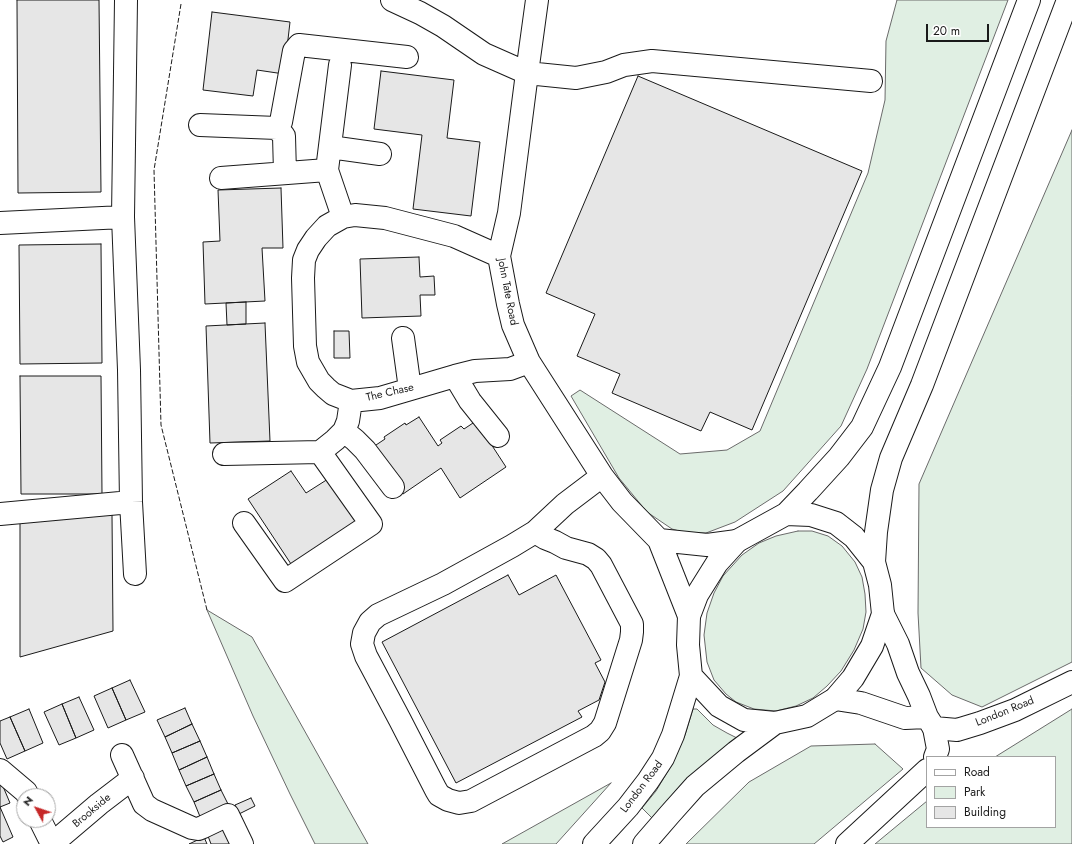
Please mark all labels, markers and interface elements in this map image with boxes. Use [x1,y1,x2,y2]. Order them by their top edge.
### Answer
scale bar [928,16,991,42]
text: 20 m [933,22,960,40]
street label: John Tate Road [494,257,520,327]
street label: The Chase [365,381,415,405]
street label: London Road [974,694,1036,730]
legend [926,756,1056,828]
street label: London Road [618,758,666,816]
text: Road [964,763,990,781]
text: Park [964,783,985,801]
north arrow [16,788,56,828]
street label: Brookside [70,791,114,831]
text: N [19,792,37,809]
text: Building [964,803,1006,821]

